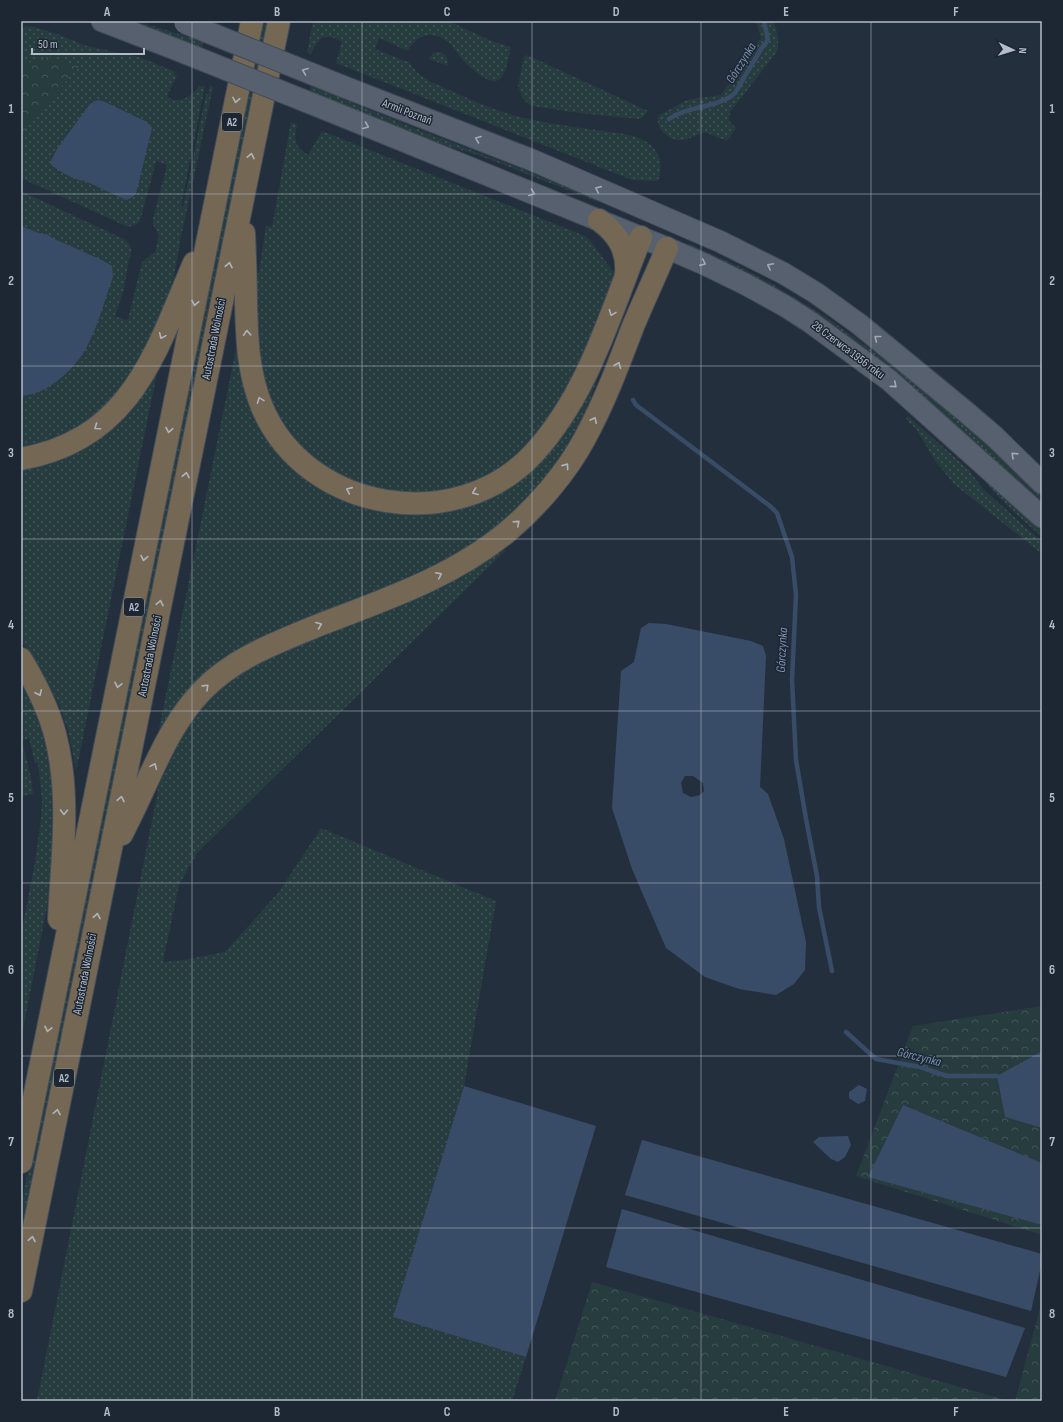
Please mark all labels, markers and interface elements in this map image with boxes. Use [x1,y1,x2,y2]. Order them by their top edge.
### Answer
text: A [103,4,111,20]
text: B [274,4,280,20]
text: C [444,4,451,20]
text: D [613,4,620,20]
text: E [783,4,789,20]
text: F [953,4,959,20]
scale bar [32,30,144,56]
north arrow [993,30,1033,70]
text: 50 m [38,37,58,52]
water label: Górczynka [722,39,760,86]
text: N [1016,47,1029,54]
one-way arrow [302,68,309,76]
street label: Armii Poznań [379,95,434,128]
one-way arrow [232,97,241,104]
text: 1 [8,101,14,117]
text: 1 [1049,101,1055,117]
road number: A2 [222,113,242,131]
one-way arrow [361,121,369,129]
one-way arrow [474,136,481,144]
one-way arrow [247,153,255,159]
one-way arrow [594,186,602,194]
one-way arrow [528,188,535,196]
one-way arrow [698,258,706,266]
one-way arrow [224,262,233,269]
one-way arrow [766,263,774,271]
text: 2 [8,273,14,289]
text: 2 [1049,273,1055,289]
street label: Autostrada Wolności [199,297,229,382]
one-way arrow [191,300,200,306]
one-way arrow [608,309,616,316]
street label: 28 Czerwca 1956 roku [808,318,888,382]
one-way arrow [243,330,251,336]
one-way arrow [159,332,167,340]
one-way arrow [875,336,882,343]
one-way arrow [614,361,622,368]
one-way arrow [890,380,897,387]
one-way arrow [256,397,264,404]
one-way arrow [589,416,597,424]
one-way arrow [94,422,101,430]
one-way arrow [166,427,174,433]
text: 3 [8,445,14,461]
text: 3 [1049,445,1055,461]
one-way arrow [1011,452,1019,460]
one-way arrow [561,464,568,471]
one-way arrow [182,472,190,478]
one-way arrow [345,487,353,495]
one-way arrow [472,488,479,496]
one-way arrow [512,520,520,527]
one-way arrow [140,554,148,561]
one-way arrow [435,572,442,580]
road number: A2 [124,598,144,616]
one-way arrow [156,599,164,606]
street label: Autostrada Wolności [135,614,165,699]
text: 4 [8,617,14,633]
text: 4 [1049,617,1055,633]
one-way arrow [316,622,323,630]
water label: Górczynka [773,626,791,673]
one-way arrow [114,682,122,688]
one-way arrow [201,684,209,692]
one-way arrow [34,689,42,697]
one-way arrow [149,762,157,770]
text: 5 [8,790,14,806]
text: 5 [1049,790,1055,806]
one-way arrow [116,795,124,802]
one-way arrow [59,809,68,815]
one-way arrow [92,913,101,919]
street label: Autostrada Wolności [70,932,100,1017]
text: 6 [8,962,14,978]
text: 6 [1049,962,1055,978]
one-way arrow [44,1026,53,1032]
water label: Górczynka [895,1044,943,1070]
road number: A2 [54,1069,74,1087]
one-way arrow [53,1109,61,1115]
text: 7 [8,1134,14,1150]
text: 7 [1049,1134,1055,1150]
one-way arrow [27,1236,35,1243]
text: 8 [8,1306,14,1322]
text: 8 [1049,1306,1055,1322]
text: A [103,1404,111,1420]
text: B [274,1404,280,1420]
text: C [444,1404,451,1420]
text: D [613,1404,620,1420]
text: E [783,1404,789,1420]
text: F [953,1404,959,1420]

